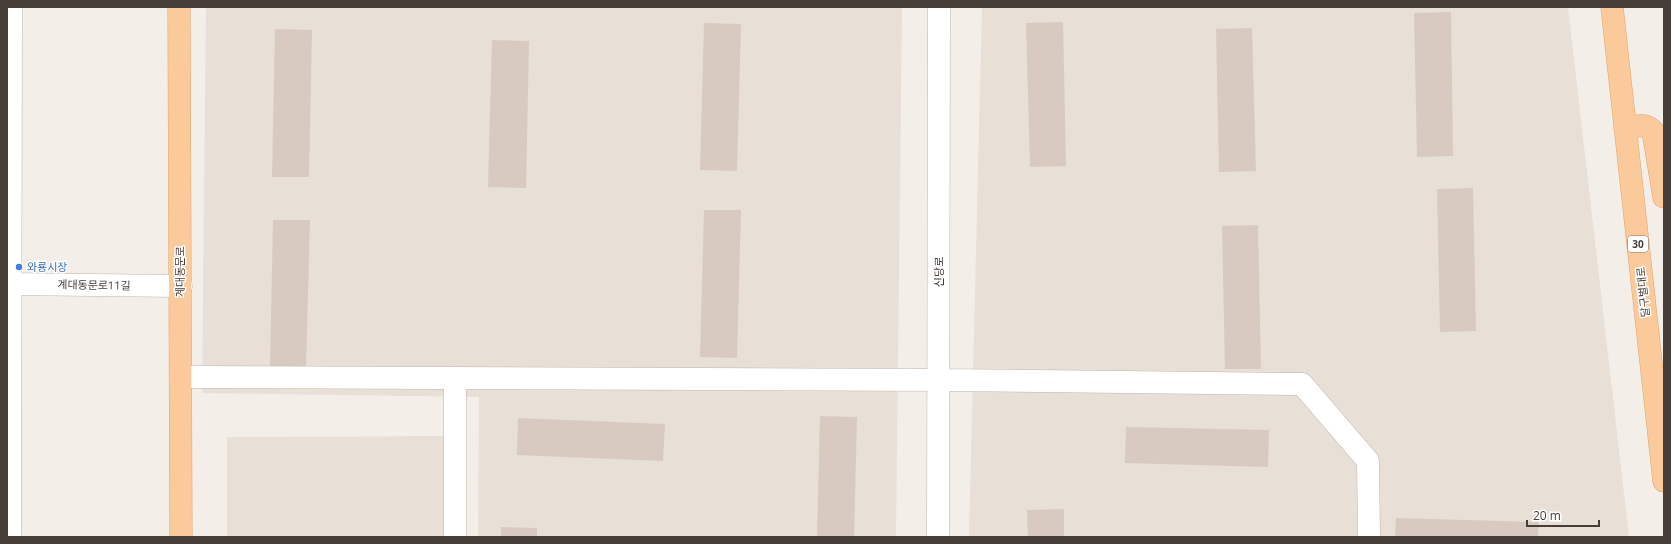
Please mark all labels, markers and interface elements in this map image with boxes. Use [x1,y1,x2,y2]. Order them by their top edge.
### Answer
road number: 30 [1628,236,1648,252]
street label: 계대동문로 [172,247,187,297]
street label: 신당로 [931,257,946,287]
place label: 와룡시장 [27,259,67,274]
marker: 와룡시장 [14,262,24,272]
street label: 달구벌대로 [1632,266,1653,318]
street label: 계대동문로11길 [57,276,131,293]
scale bar [1527,502,1599,528]
text: 20 m [1533,507,1561,524]

